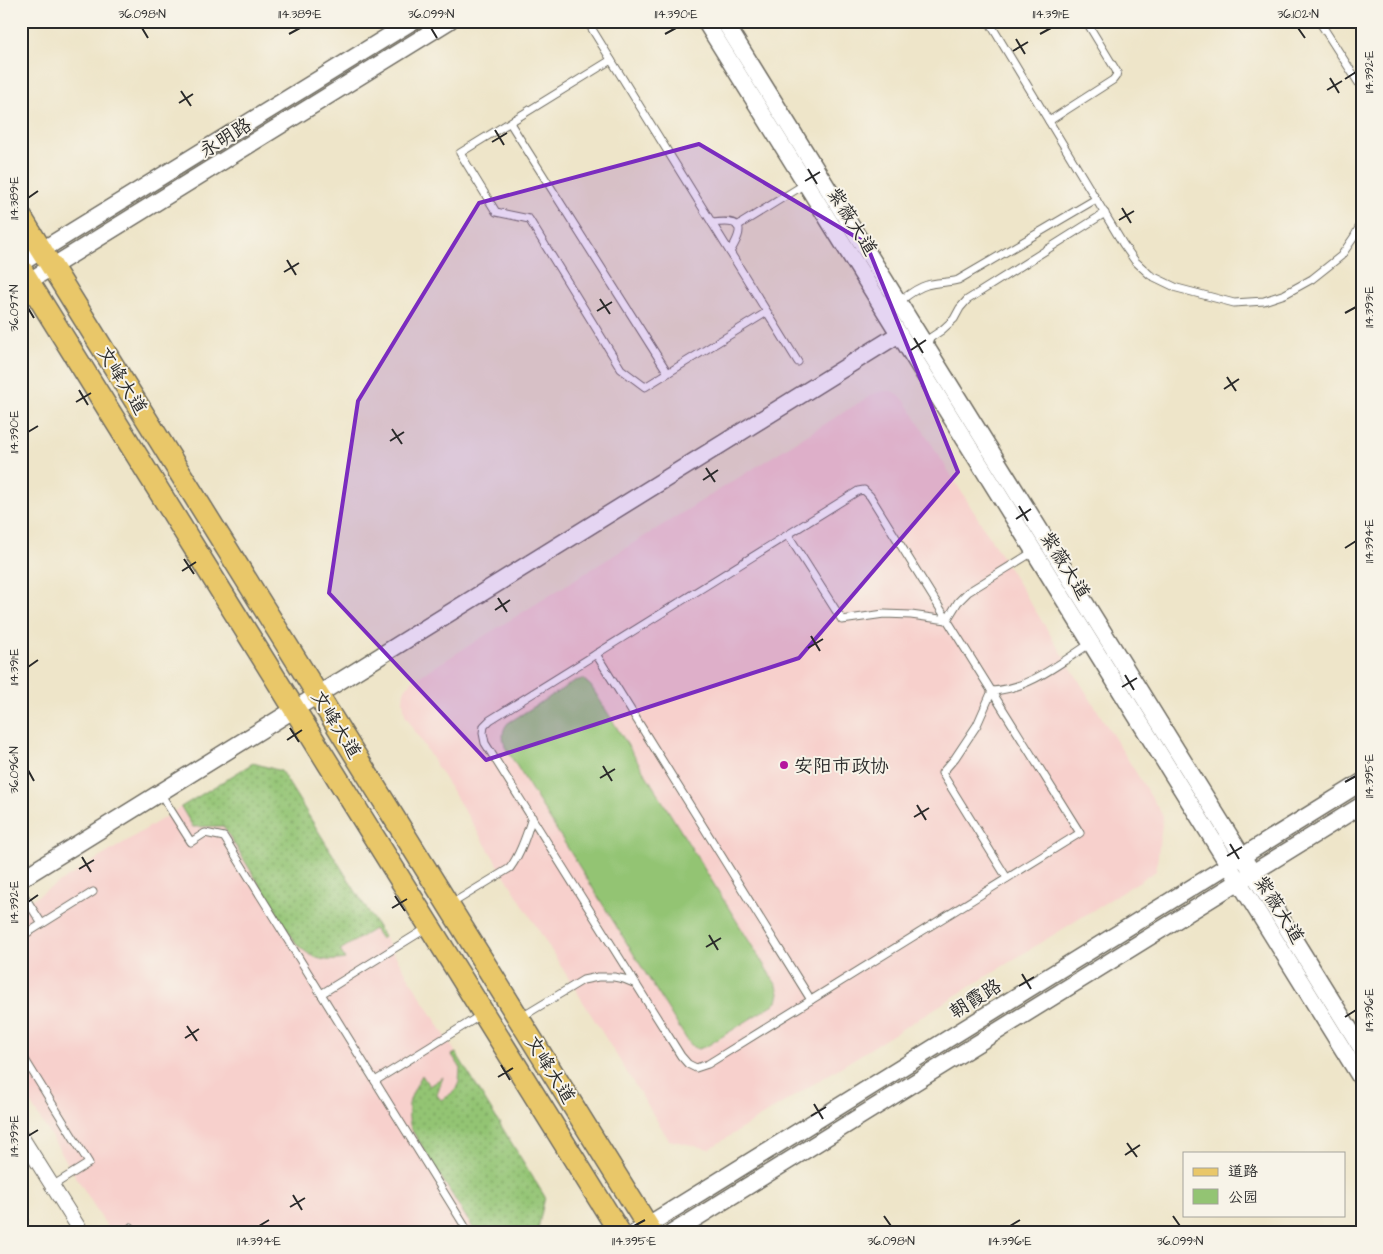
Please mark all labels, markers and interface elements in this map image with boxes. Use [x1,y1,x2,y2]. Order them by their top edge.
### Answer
text: 36.098°N [118,6,166,23]
text: 114.389°E [278,6,322,23]
text: 36.099°N [408,6,455,23]
text: 114.390°E [654,6,698,23]
text: 114.391°E [1032,6,1070,23]
text: 36.102°N [1277,6,1319,23]
text: 114.392°E [1361,51,1378,93]
street label: 永明路 [194,112,257,165]
text: 114.389°E [6,176,23,220]
street label: 紫薇大道 [820,182,883,261]
text: 36.097°N [6,284,23,332]
text: 114.393°E [1361,286,1378,328]
street label: 文峰大道 [90,341,153,420]
text: 114.390°E [6,410,23,454]
text: 114.394°E [1361,519,1378,563]
street label: 紫薇大道 [1033,526,1096,605]
text: 114.391°E [6,648,23,686]
street label: 文峰大道 [304,685,367,764]
text: 36.096°N [6,746,23,794]
place label: 安阳市政协 [794,753,889,780]
text: 114.395°E [1361,754,1378,798]
marker: 安阳市政协 [778,759,790,771]
street label: 紫薇大道 [1247,870,1310,949]
text: 114.392°E [6,881,23,923]
street label: 朝霞路 [944,973,1007,1026]
text: 114.396°E [1361,988,1378,1032]
street label: 文峰大道 [518,1030,581,1109]
text: 114.393°E [6,1115,23,1157]
legend [1183,1152,1346,1216]
text: 道路 [1228,1161,1258,1182]
text: 公园 [1228,1187,1258,1208]
text: 114.394°E [237,1233,281,1250]
text: 114.395°E [612,1233,656,1250]
text: 36.098°N [867,1233,915,1250]
text: 114.396°E [988,1233,1032,1250]
text: 36.099°N [1157,1233,1204,1250]

